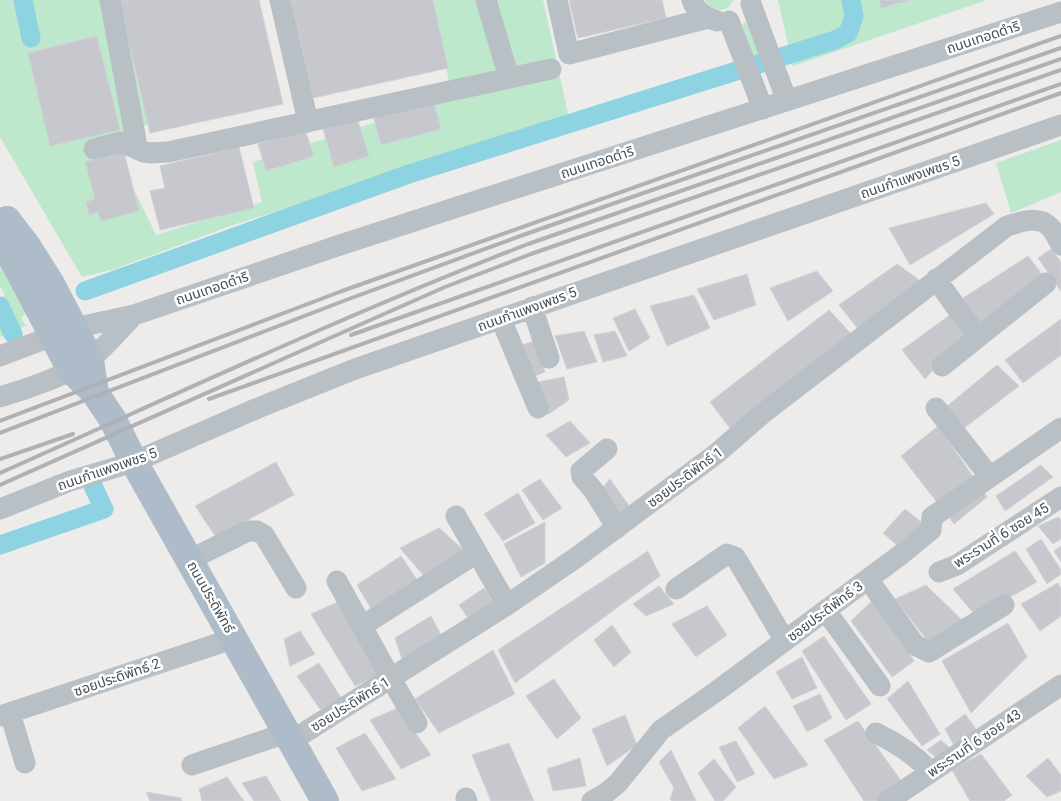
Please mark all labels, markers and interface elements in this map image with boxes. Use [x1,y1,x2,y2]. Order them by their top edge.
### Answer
street label: ถนนเทอดดำริ [944,18,1022,56]
street label: ถนนเทอดดำริ [558,143,636,181]
street label: ถนนกำแพงเพชร 5 [858,152,962,202]
street label: ถนนเทอดดำริ [173,268,251,308]
street label: ถนนกำแพงเพชร 5 [475,284,579,334]
street label: ถนนกำแพงเพชร 5 [55,444,159,494]
street label: ซอยประดิพัทธ์ 1 [644,444,726,510]
street label: พระรามที่ 6 ซอย 45 [949,498,1052,571]
street label: ถนนประดิพัทธ์ [184,558,238,636]
street label: ซอยประดิพัทธ์ 3 [784,578,866,644]
street label: ซอยประดิพัทธ์ 2 [72,655,162,699]
street label: ซอยประดิพัทธ์ 1 [308,673,392,735]
street label: พระรามที่ 6 ซอย 43 [923,704,1024,780]

